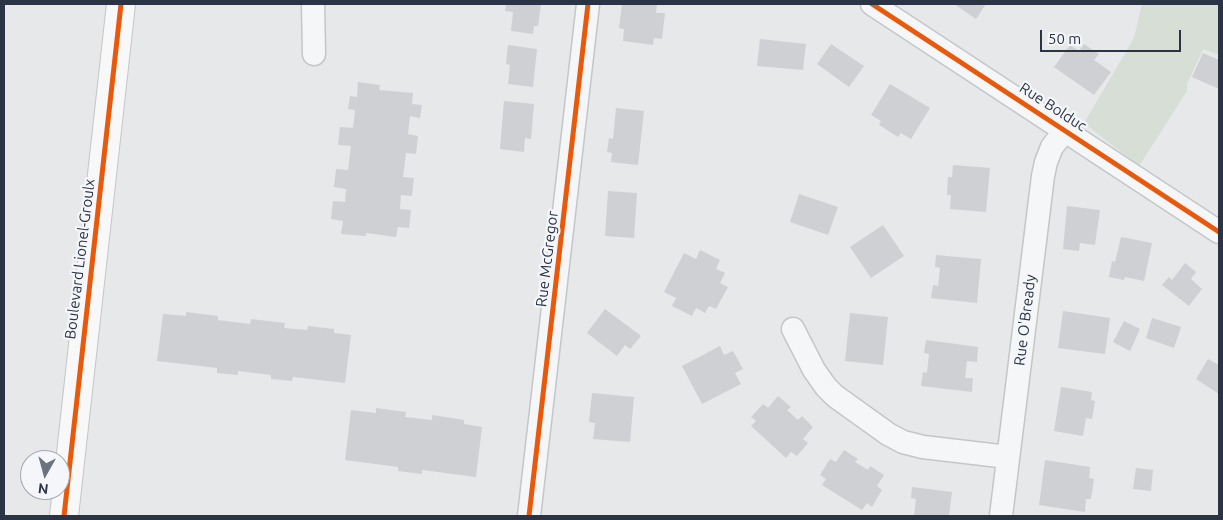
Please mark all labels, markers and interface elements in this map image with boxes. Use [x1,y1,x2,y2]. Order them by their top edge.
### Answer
scale bar [1043,20,1184,52]
text: 50 m [1048,30,1081,47]
street label: Rue Bolduc [1016,79,1090,135]
street label: Boulevard Lionel-Groulx [61,178,99,340]
street label: Rue McGregor [532,210,562,308]
street label: Rue O'Bready [1010,273,1040,367]
north arrow [20,450,70,500]
text: N [37,480,49,497]

